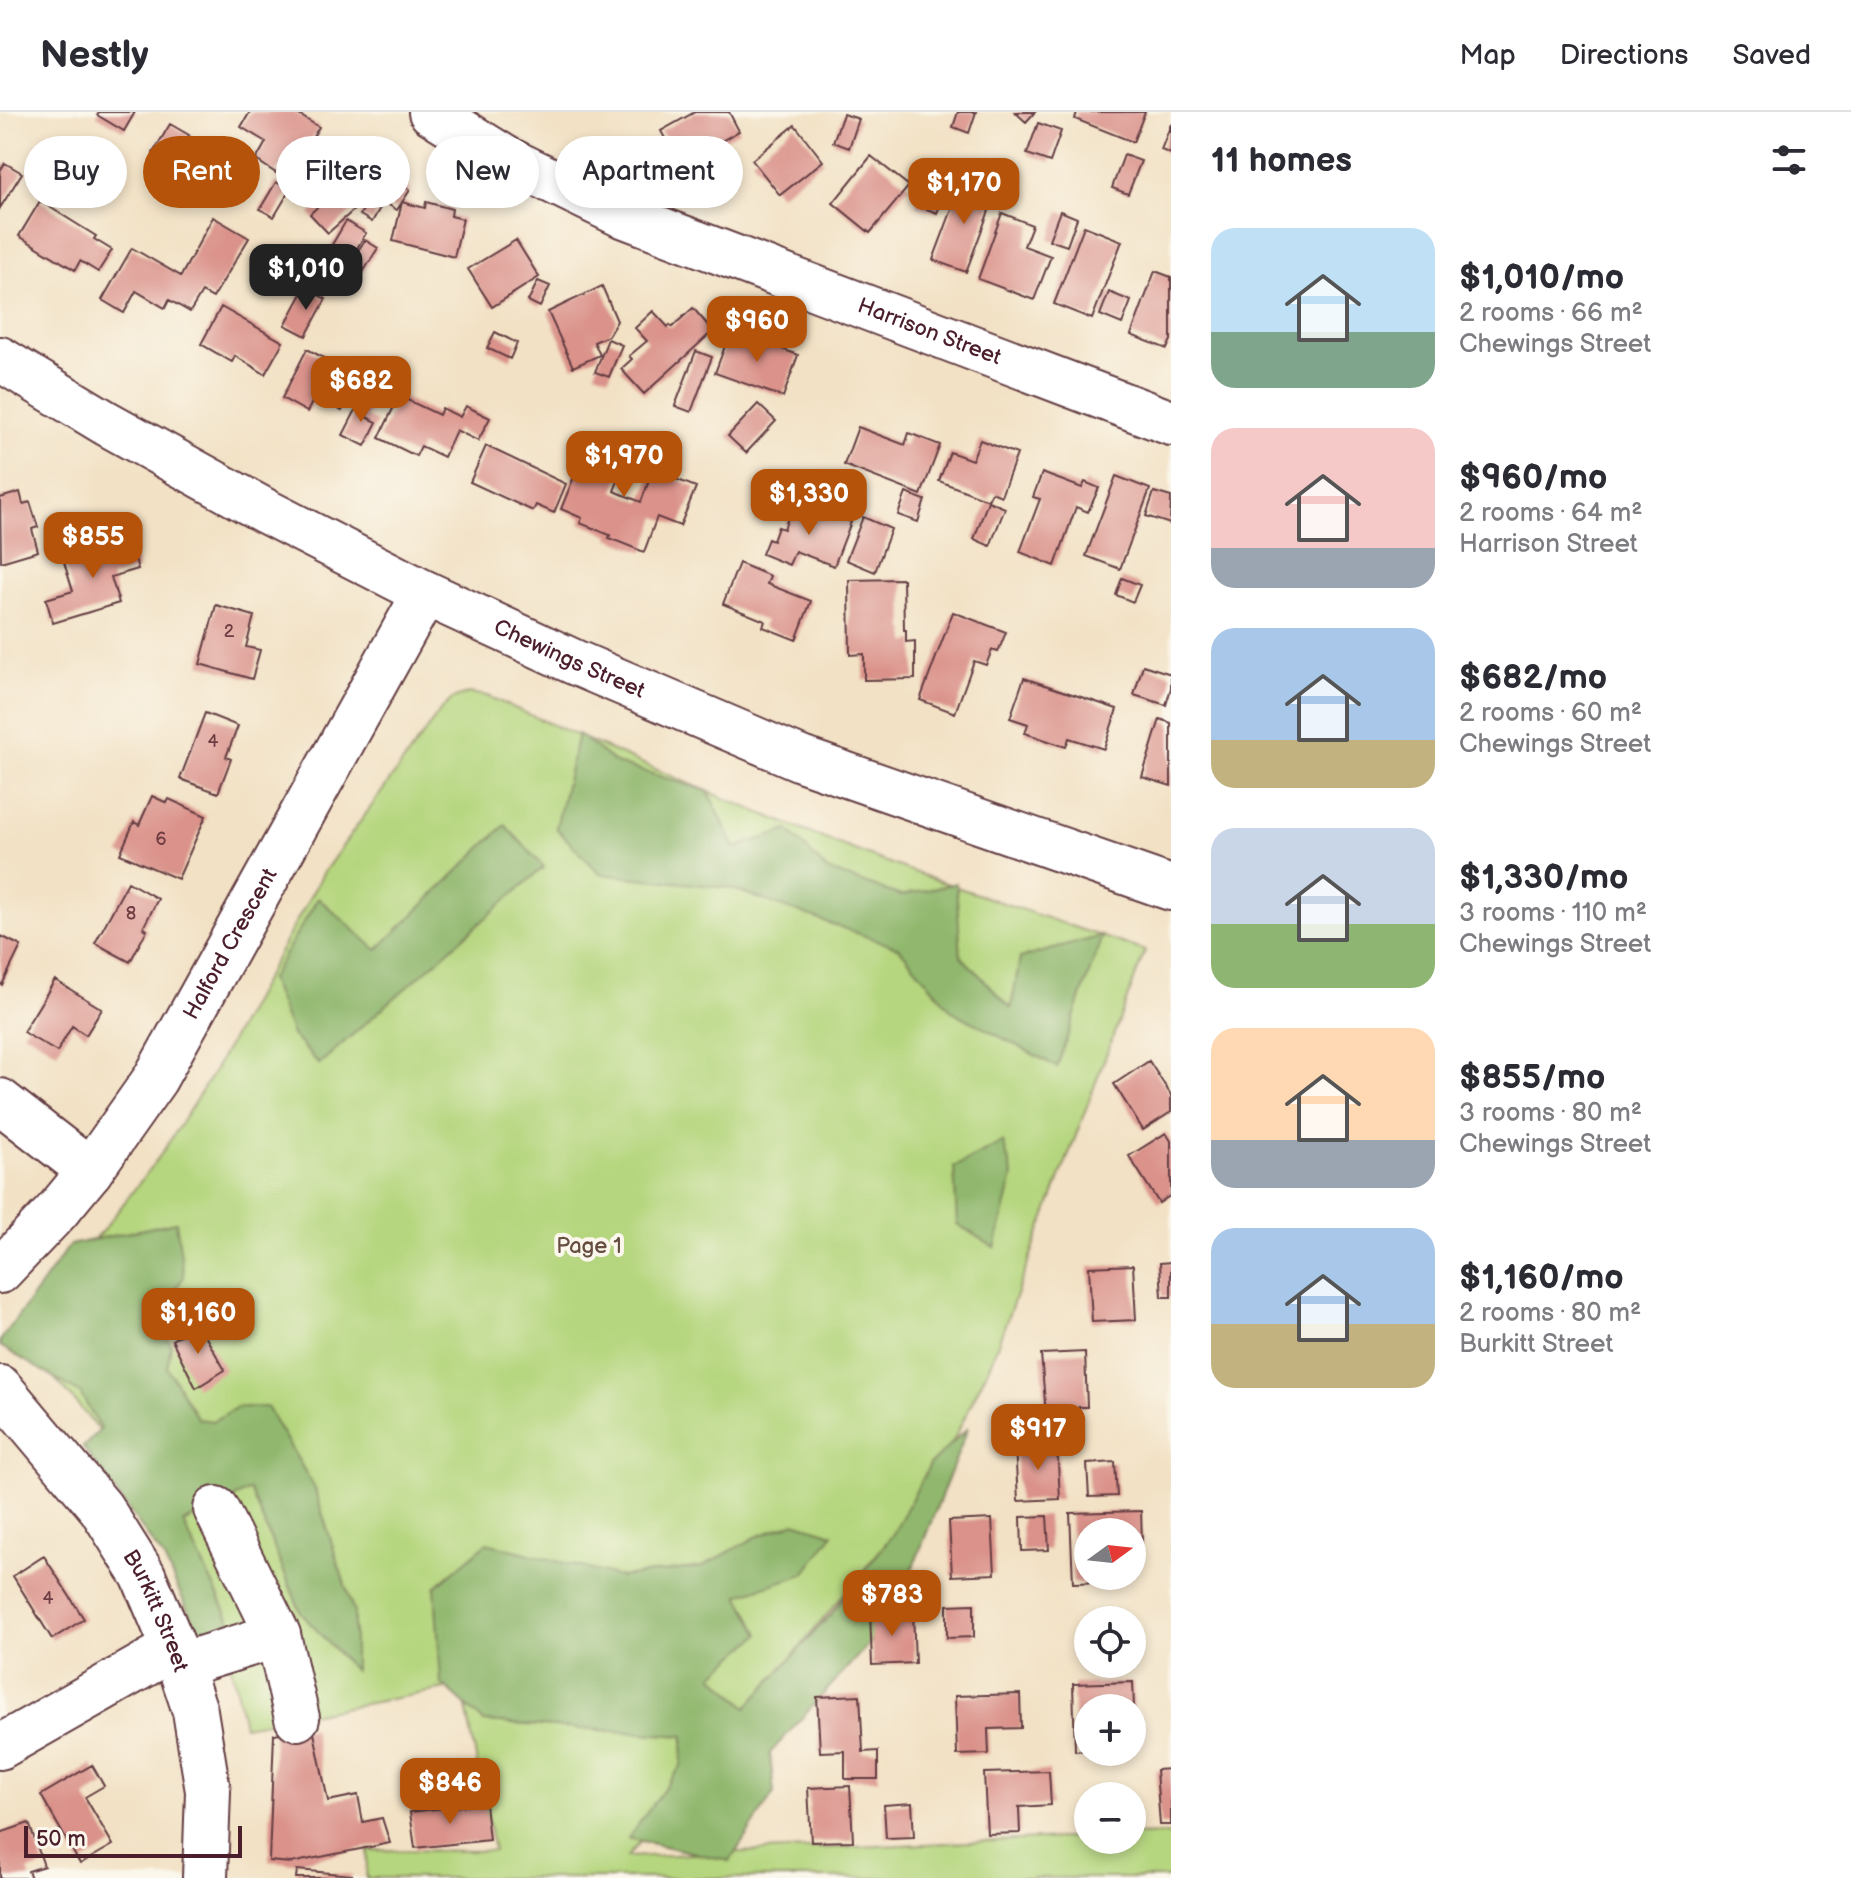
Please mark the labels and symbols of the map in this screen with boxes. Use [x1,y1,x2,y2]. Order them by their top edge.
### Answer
pin: $1,170 [899,158,1029,226]
pin: $1,010 [241,244,371,312]
street label: Harrison Street [854,292,1005,371]
pin: $960 [710,296,804,364]
pin: $682 [314,356,408,424]
pin: $1,970 [559,431,689,499]
pin: $1,330 [744,469,874,537]
pin: $855 [46,512,140,580]
street label: Chewings Street [489,613,649,704]
house number: 2 [224,621,235,642]
house number: 4 [208,731,219,752]
house number: 6 [156,829,167,850]
street label: Halford Crescent [177,863,283,1024]
house number: 8 [126,903,136,924]
park label: Page 1 [556,1233,622,1260]
pin: $1,160 [133,1288,263,1356]
pin: $917 [991,1404,1085,1472]
north arrow [1074,1518,1146,1590]
street label: Burkitt Street [117,1545,195,1675]
pin: $783 [845,1570,939,1638]
house number: 4 [43,1588,54,1609]
pin: $846 [403,1758,497,1826]
scale bar [24,1822,242,1858]

